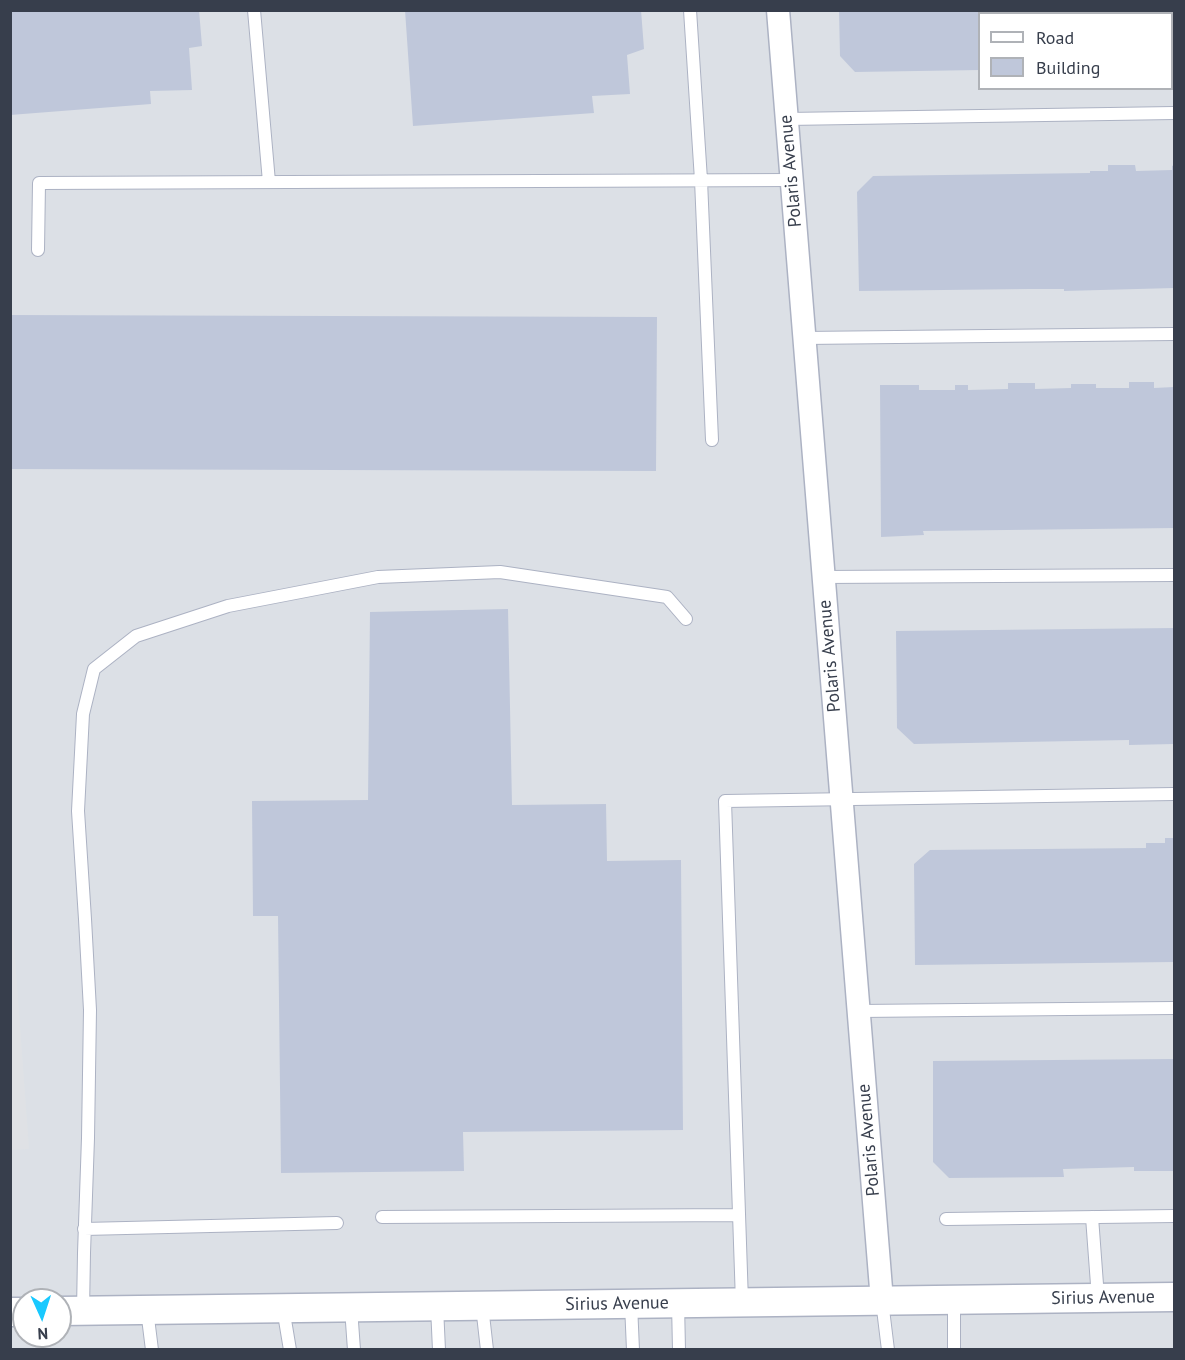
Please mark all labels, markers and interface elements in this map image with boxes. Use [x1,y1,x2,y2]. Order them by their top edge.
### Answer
legend [978,12,1173,90]
text: Road [1036,26,1074,49]
text: Building [1036,56,1100,79]
street label: Polaris Avenue [775,114,807,228]
street label: Polaris Avenue [814,599,846,713]
street label: Polaris Avenue [853,1083,885,1197]
street label: Sirius Avenue [1051,1286,1155,1310]
north arrow [12,1288,72,1348]
street label: Sirius Avenue [565,1292,669,1316]
text: N [37,1324,49,1344]

